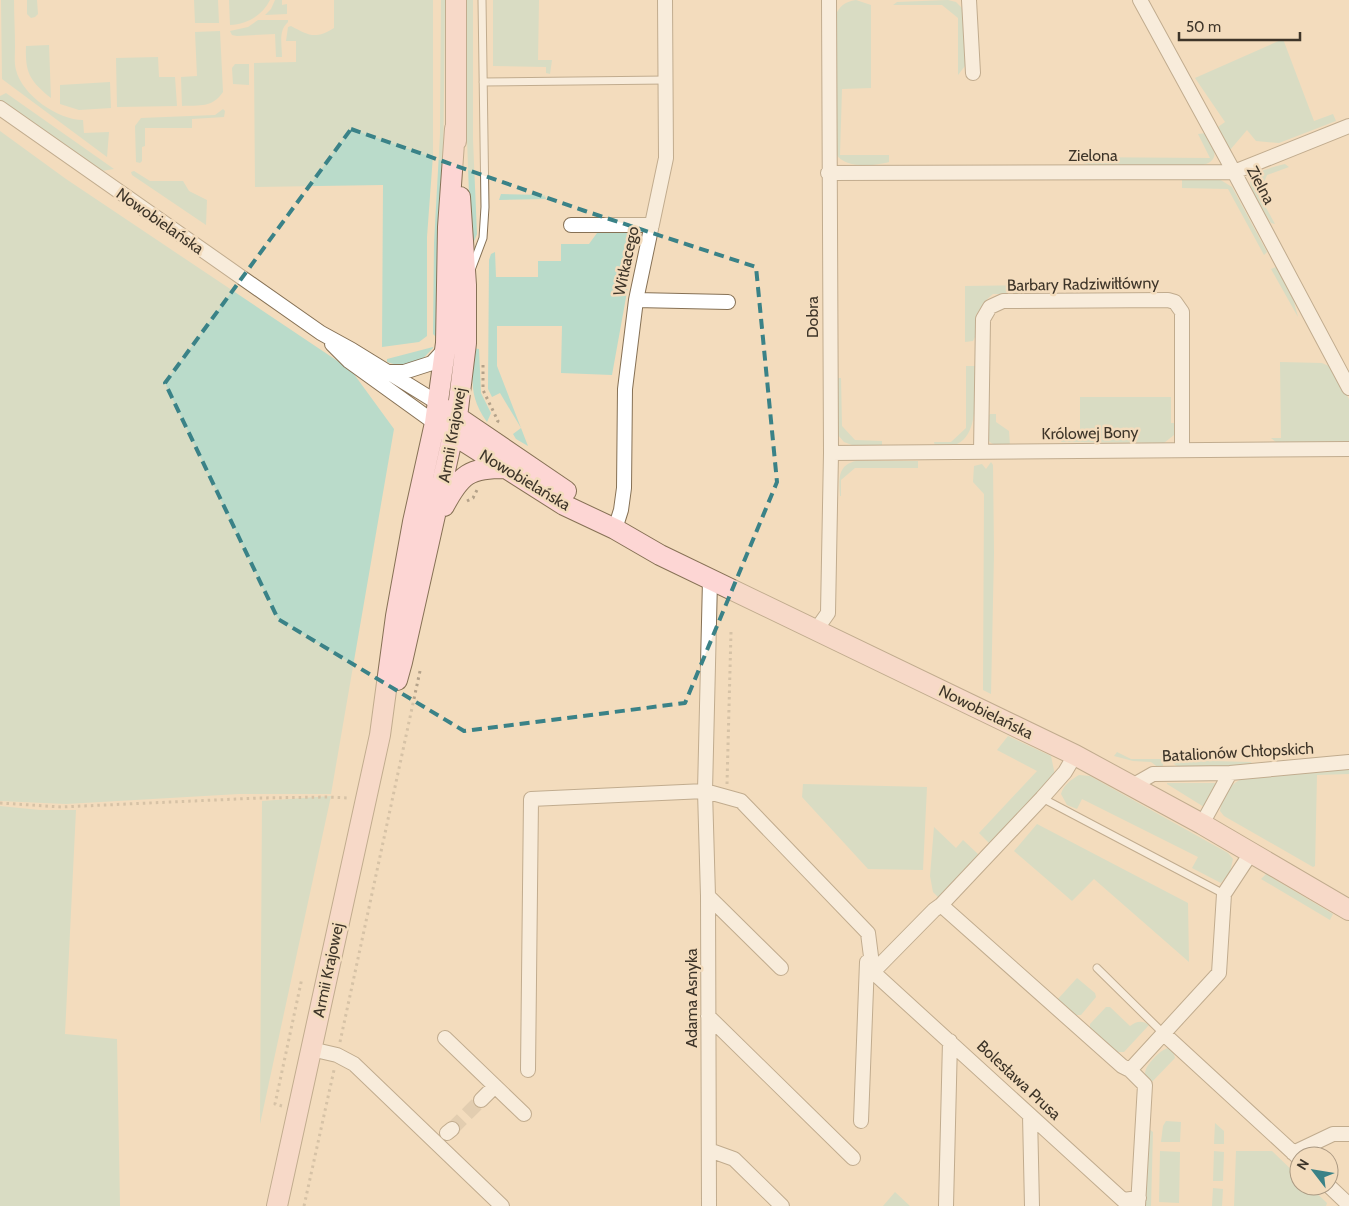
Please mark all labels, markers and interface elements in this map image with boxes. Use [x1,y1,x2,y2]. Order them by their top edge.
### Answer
scale bar [1179,10,1300,42]
text: 50 m [1186,18,1221,36]
street label: Zielona [1068,146,1118,165]
street label: Zielna [1243,163,1279,208]
street label: Nowobielańska [113,184,208,258]
street label: Witkacego [609,224,643,298]
street label: Barbary Radziwiłłówny [1007,273,1159,295]
street label: Dobra [803,296,822,338]
street label: Armii Krajowej [434,386,470,484]
street label: Królowej Bony [1041,423,1139,443]
street label: Nowobielańska [476,446,574,515]
street label: Nowobielańska [936,681,1036,743]
street label: Batalionów Chłopskich [1162,739,1314,765]
street label: Armii Krajowej [309,921,347,1019]
street label: Adama Asnyka [682,948,701,1048]
street label: Bolesława Prusa [973,1036,1065,1124]
north arrow [1289,1146,1339,1196]
text: N [1293,1155,1313,1173]

